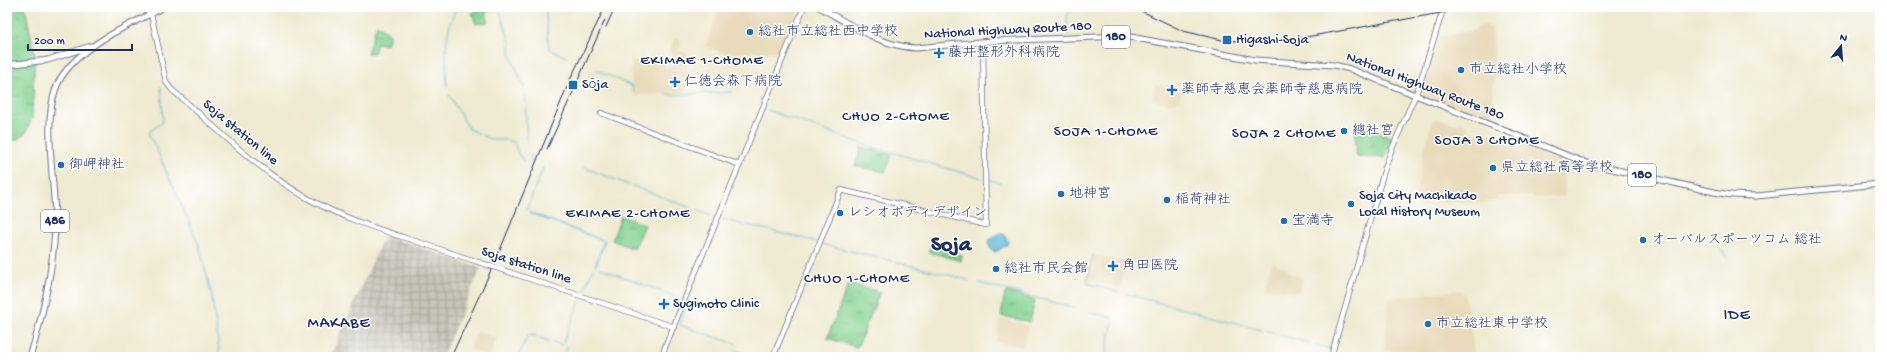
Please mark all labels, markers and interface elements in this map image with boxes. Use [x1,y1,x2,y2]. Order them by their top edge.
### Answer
street label: National Highway Route 180 [924,18,1092,44]
place label: 総社市立総社西中学校 [758,24,898,41]
scale bar [28,26,132,52]
road number: 180 [1102,26,1130,48]
north arrow [1821,26,1861,66]
marker: 総社市立総社西中学校 [745,27,755,37]
place label: Higashi-Soja [1236,32,1310,49]
text: N [1838,32,1849,45]
marker: Higashi-Soja [1221,34,1233,46]
text: 200 m [34,35,65,49]
place label: 藤井整形外科病院 [948,45,1060,62]
marker: 藤井整形外科病院 [933,47,945,59]
street label: National Highway Route 180 [1344,49,1506,125]
district label: EKIMAE 1-CHOME [640,52,764,70]
place label: 市立総社小学校 [1469,62,1567,79]
marker: 市立総社小学校 [1456,65,1466,75]
place label: 仁徳会森下病院 [684,74,782,91]
marker: 仁徳会森下病院 [669,76,681,88]
place label: Sōja [582,77,609,94]
marker: Sōja [567,79,579,91]
place label: 薬師寺慈恵会薬師寺慈恵病院 [1181,82,1363,99]
marker: 薬師寺慈恵会薬師寺慈恵病院 [1166,84,1178,96]
street label: Soja station line [199,96,282,170]
district label: CHUO 2-CHOME [842,108,950,126]
district label: SOJA 1-CHOME [1054,123,1158,141]
place label: 總社宮 [1352,123,1394,140]
district label: SOJA 2 CHOME [1232,125,1336,143]
marker: 總社宮 [1339,126,1349,136]
district label: SOJA 3 CHOME [1434,132,1540,150]
place label: 御岬神社 [69,157,125,174]
marker: 御岬神社 [56,160,66,170]
place label: 県立総社高等学校 [1501,160,1613,177]
marker: 県立総社高等学校 [1488,163,1498,173]
road number: 180 [1628,164,1656,186]
place label: 地神宮 [1069,186,1111,203]
place label: Soja City Machikado Local History Museum [1359,188,1480,221]
marker: 地神宮 [1056,189,1066,199]
place label: 稲荷神社 [1175,192,1231,209]
marker: 稲荷神社 [1162,195,1172,205]
marker: Soja City Machikado Local History Museum [1346,199,1356,209]
district label: EKIMAE 2-CHOME [566,205,690,223]
place label: レシオボディデザイン [848,205,987,222]
marker: レシオボディデザイン [835,208,845,218]
road number: 486 [41,210,69,232]
place label: 宝満寺 [1292,213,1334,230]
marker: 宝満寺 [1279,216,1289,226]
place label: オーバルスポーツコム 総社 [1651,232,1822,249]
district label: Soja [931,233,973,259]
marker: オーバルスポーツコム 総社 [1638,235,1648,245]
street label: Soja station line [479,243,574,289]
place label: 角田医院 [1122,258,1178,275]
marker: 角田医院 [1107,260,1119,272]
place label: 総社市民会館 [1004,261,1088,278]
marker: 総社市民会館 [991,264,1001,274]
district label: CHUO 1-CHOME [804,270,910,288]
place label: Sugimoto Clinic [673,296,760,313]
marker: Sugimoto Clinic [658,298,670,310]
district label: IDE [1723,307,1751,326]
district label: MAKABE [308,315,371,334]
place label: 市立総社東中学校 [1436,316,1548,333]
marker: 市立総社東中学校 [1423,319,1433,329]

